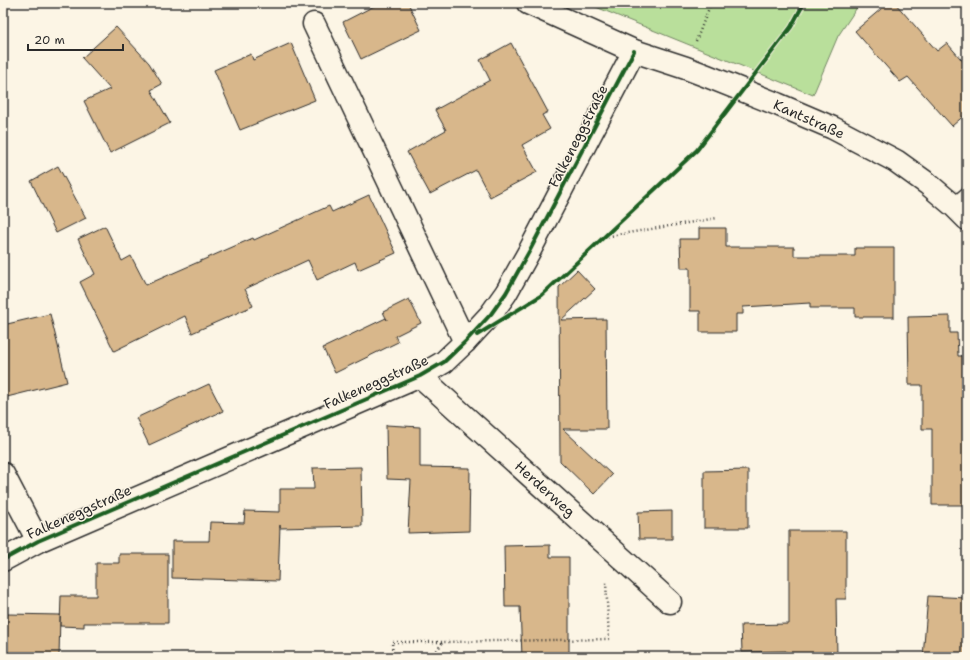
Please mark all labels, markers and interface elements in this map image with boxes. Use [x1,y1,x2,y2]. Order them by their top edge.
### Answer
scale bar [28,26,123,52]
text: 20 m [34,32,65,48]
street label: Falkeneggstraße [544,82,612,190]
street label: Kantstraße [771,95,847,143]
street label: Falkeneggstraße [321,351,431,413]
street label: Herderweg [511,457,579,521]
street label: Falkeneggstraße [24,481,134,543]

